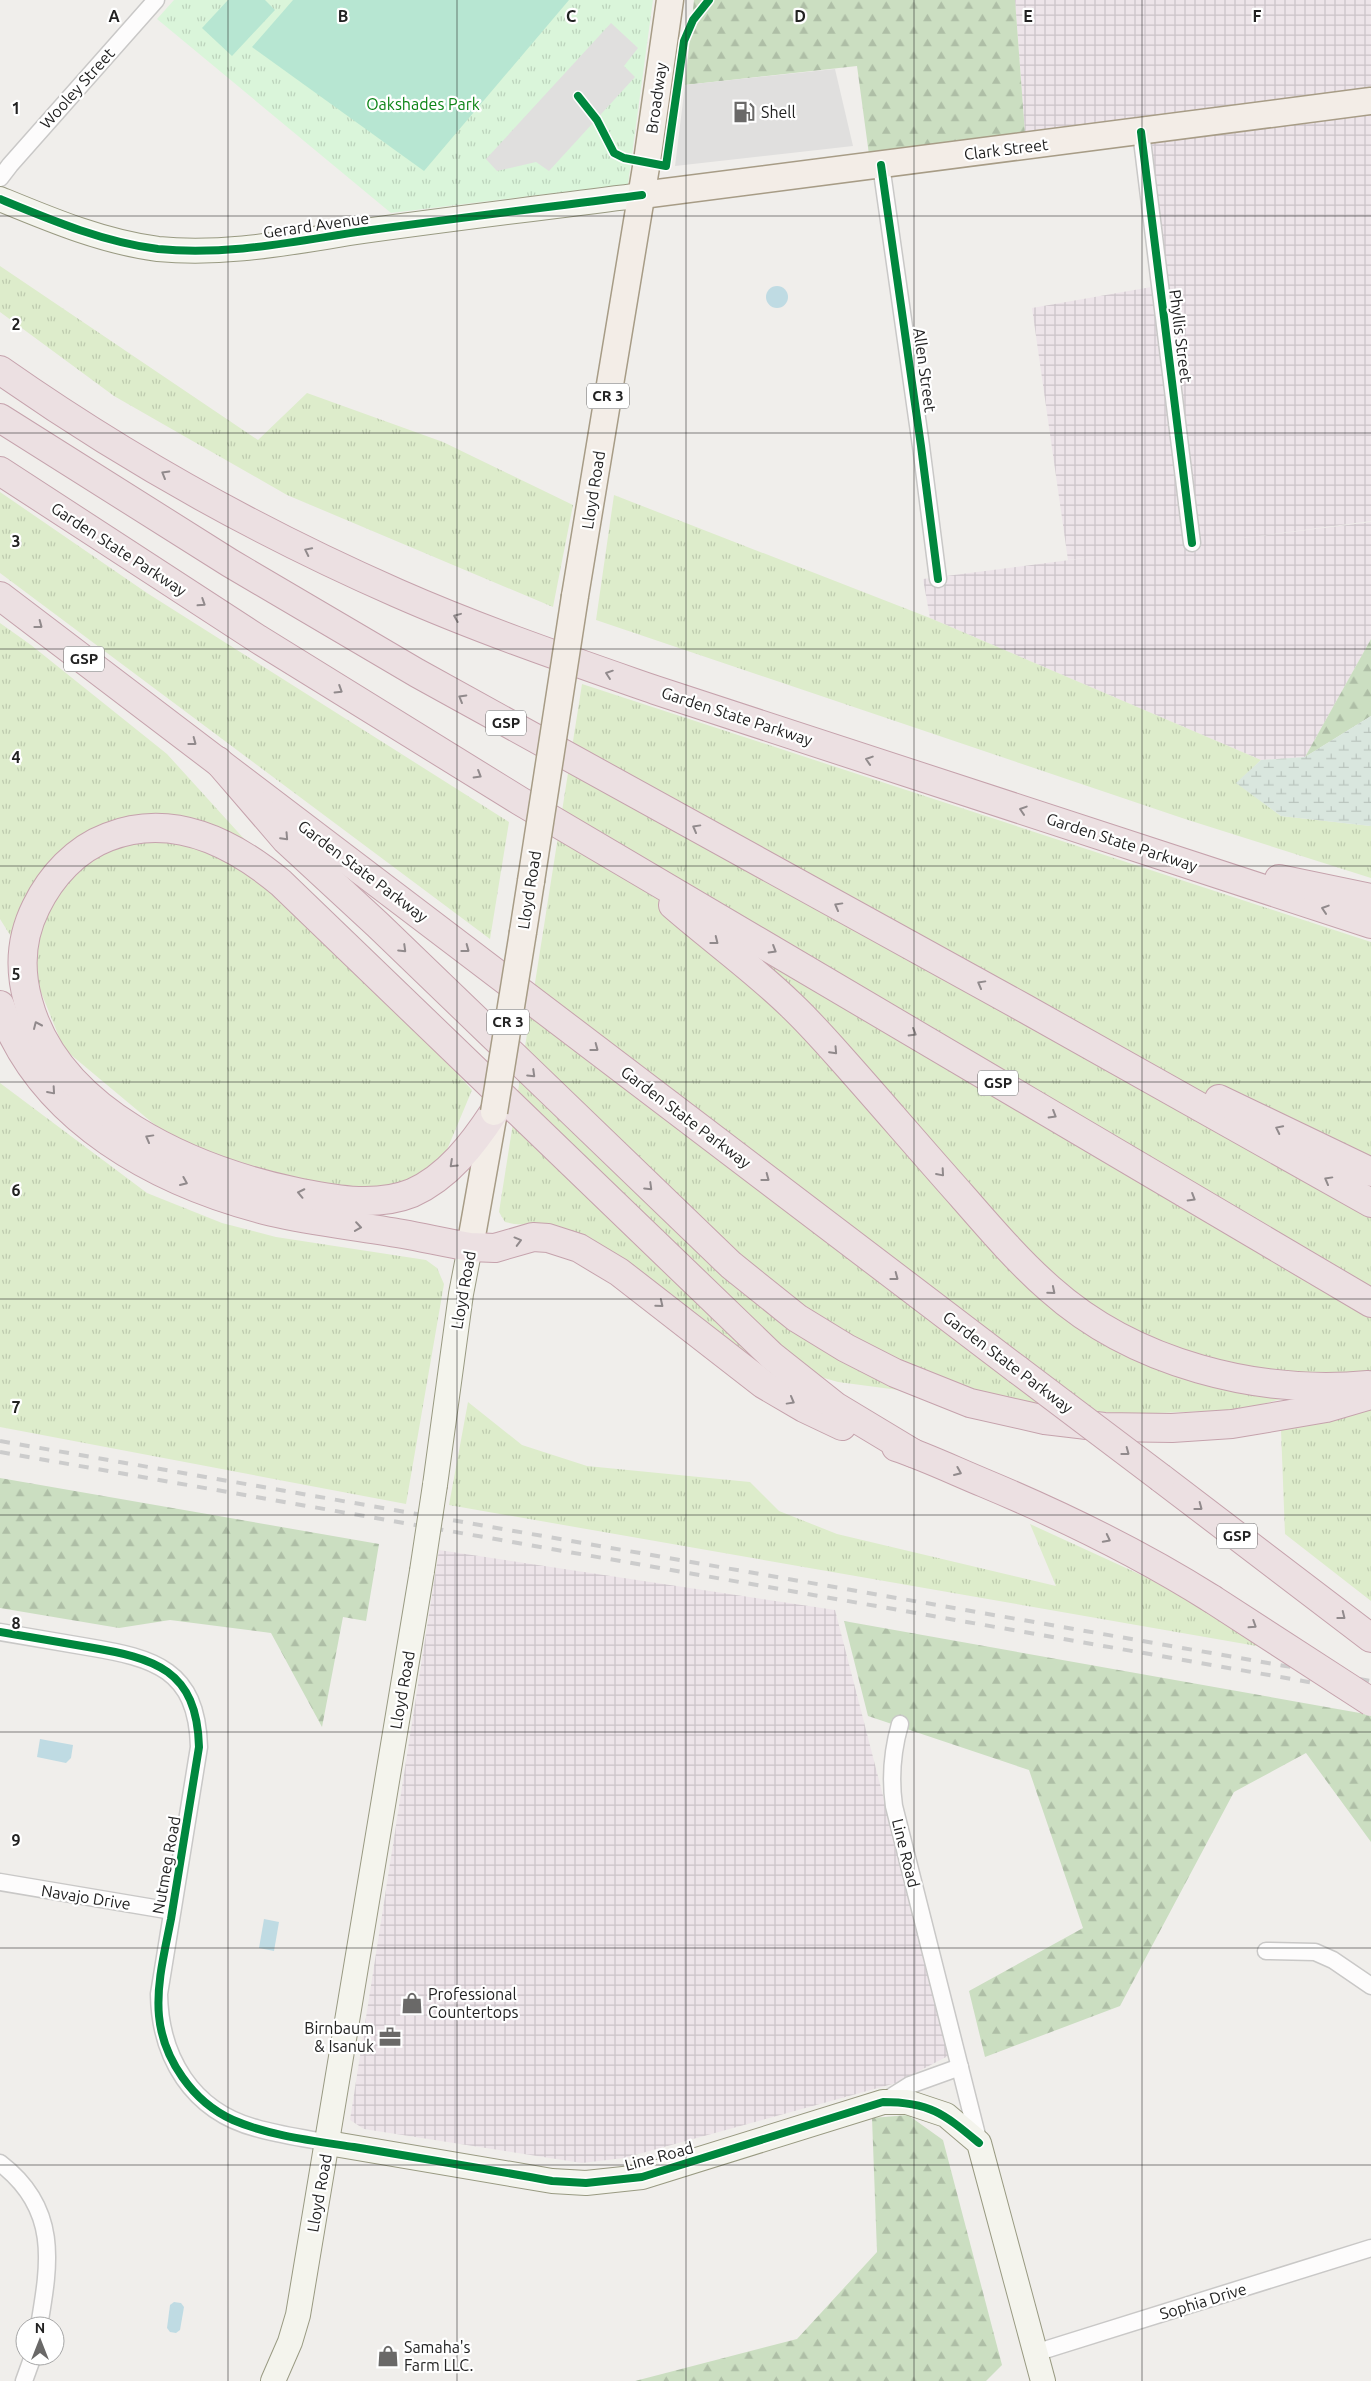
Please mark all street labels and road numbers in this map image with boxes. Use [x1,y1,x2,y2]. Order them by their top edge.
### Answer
street label: Wooley Street [36,43,118,132]
street label: Broadway [642,61,670,135]
street label: Clark Street [963,135,1050,163]
street label: Gerard Avenue [262,209,370,241]
street label: Phyllis Street [1166,288,1196,384]
street label: Allen Street [910,327,940,414]
road number: CR 3 [587,384,629,408]
street label: Lloyd Road [578,449,608,531]
street label: Garden State Parkway [48,499,190,600]
road number: GSP [64,646,104,672]
street label: Garden State Parkway [659,683,815,749]
road number: GSP [486,710,526,736]
street label: Garden State Parkway [1044,809,1200,875]
street label: Garden State Parkway [295,816,432,926]
street label: Lloyd Road [514,849,544,931]
road number: CR 3 [487,1010,529,1034]
street label: Garden State Parkway [618,1062,755,1172]
road number: GSP [978,1070,1018,1096]
street label: Lloyd Road [447,1249,479,1331]
street label: Garden State Parkway [940,1307,1077,1417]
road number: GSP [1217,1524,1257,1548]
street label: Lloyd Road [386,1649,418,1731]
street label: Nutmeg Road [149,1815,183,1915]
street label: Line Road [889,1817,923,1889]
street label: Navajo Drive [40,1881,132,1913]
street label: Line Road [623,2138,695,2174]
street label: Lloyd Road [303,2152,335,2234]
street label: Sophia Drive [1157,2279,1249,2323]

